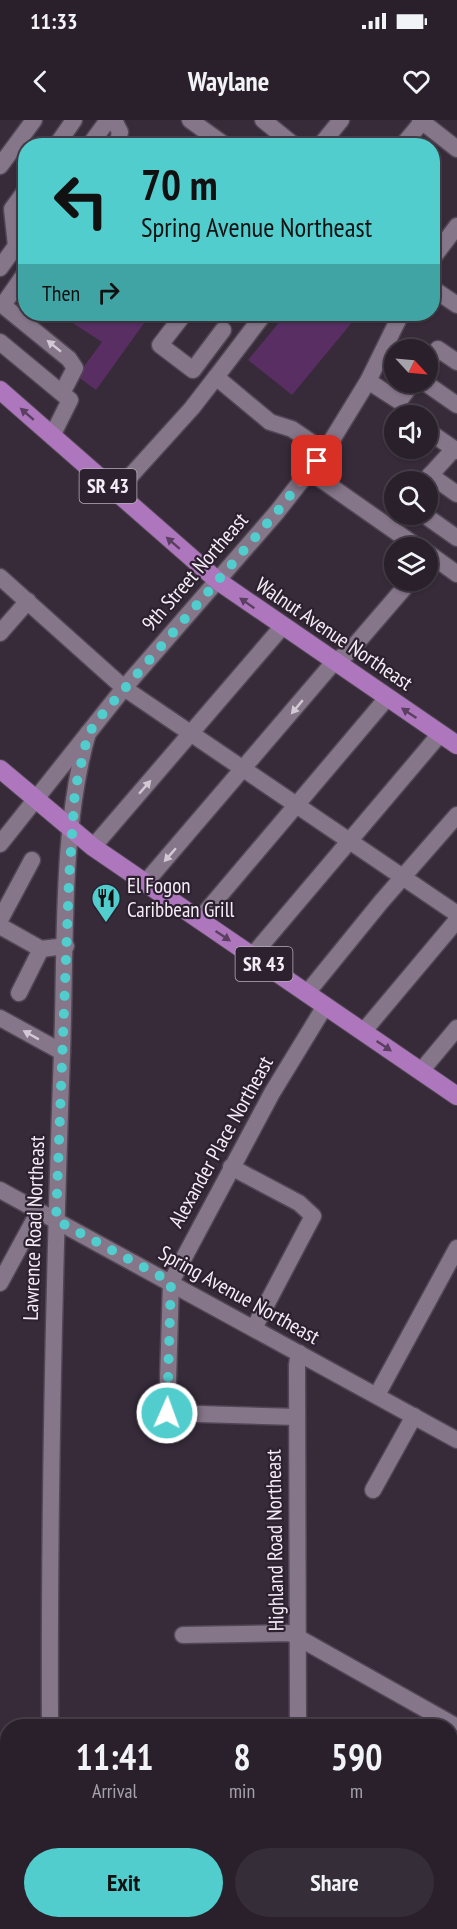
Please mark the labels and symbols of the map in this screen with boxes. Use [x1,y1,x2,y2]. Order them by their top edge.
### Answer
north arrow [384,339,438,393]
one-way arrow [46,340,62,353]
one-way arrow [19,407,35,420]
pin [291,435,342,486]
road number: SR 43 [80,469,136,503]
street label: 9th Street Northeast [136,507,254,637]
one-way arrow [166,537,181,550]
street label: Walnut Avenue Northeast [251,571,418,696]
one-way arrow [240,597,256,609]
one-way arrow [291,699,304,714]
one-way arrow [400,707,417,718]
one-way arrow [138,780,151,795]
one-way arrow [164,847,177,862]
place label: El Fogon Caribbean Grill [127,872,235,923]
restaurant icon: El Fogon Caribbean Grill [90,882,122,924]
one-way arrow [214,930,230,942]
road number: SR 43 [236,947,292,981]
one-way arrow [22,1030,39,1040]
one-way arrow [375,1040,391,1052]
street label: Alexander Place Northeast [162,1051,279,1232]
street label: Lawrence Road Northeast [17,1135,50,1321]
street label: Spring Avenue Northeast [154,1239,325,1350]
position arrow [135,1381,199,1445]
street label: Highland Road Northeast [259,1449,290,1631]

